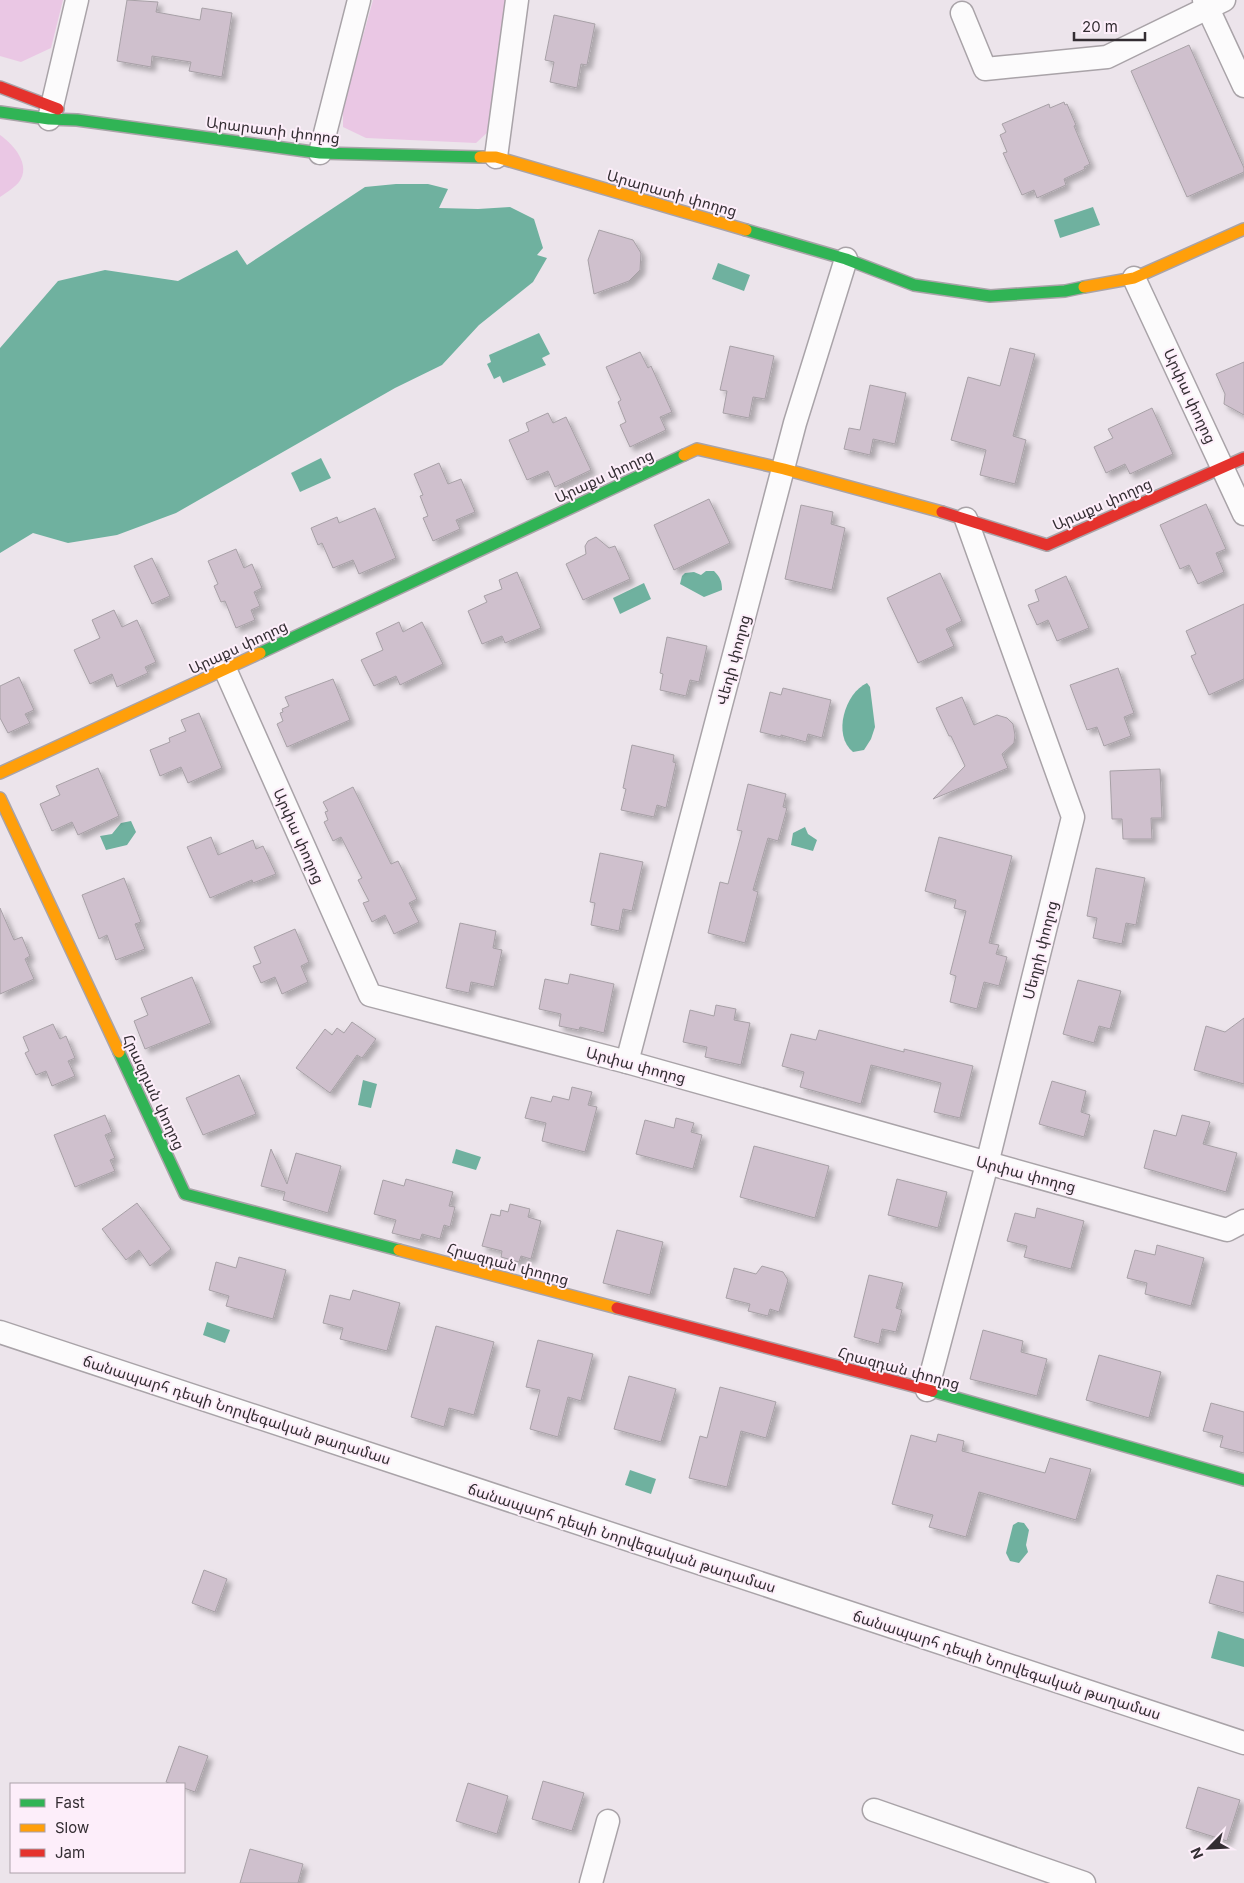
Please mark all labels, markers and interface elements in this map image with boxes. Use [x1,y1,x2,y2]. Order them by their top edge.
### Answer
scale bar [1074,10,1145,42]
text: 20 m [1082,17,1118,36]
street label: Արարատի փողոց [205,112,341,148]
street label: Արարատի փողոց [605,165,739,221]
street label: Արփա փողոց [1160,345,1220,447]
street label: Արաքս փողոց [552,445,656,507]
street label: Արաքս փողոց [1049,474,1155,534]
street label: Վեդի փողոց [712,613,754,707]
street label: Արաքս փողոց [186,616,290,678]
street label: Արփա փողոց [269,785,329,887]
street label: Մեղրի փողոց [1019,899,1061,1001]
street label: Հրազդան փողոց [119,1031,189,1153]
street label: Արփա փողոց [584,1043,688,1087]
street label: Արփա փողոց [974,1152,1078,1196]
street label: Հրազդան փողոց [445,1239,571,1289]
street label: Հրազդան փողոց [836,1343,962,1393]
street label: ճանապարհ դեպի Նորվեգական թաղամաս [80,1351,394,1469]
street label: ճանապարհ դեպի Նորվեգական թաղամաս [465,1479,779,1597]
street label: ճանապարհ դեպի Նորվեգական թաղամաս [850,1606,1164,1724]
legend [10,1783,185,1873]
text: Fast [55,1793,85,1812]
text: Slow [55,1818,89,1837]
north arrow [1184,1823,1234,1873]
text: Jam [55,1843,85,1862]
text: N [1187,1845,1207,1862]

